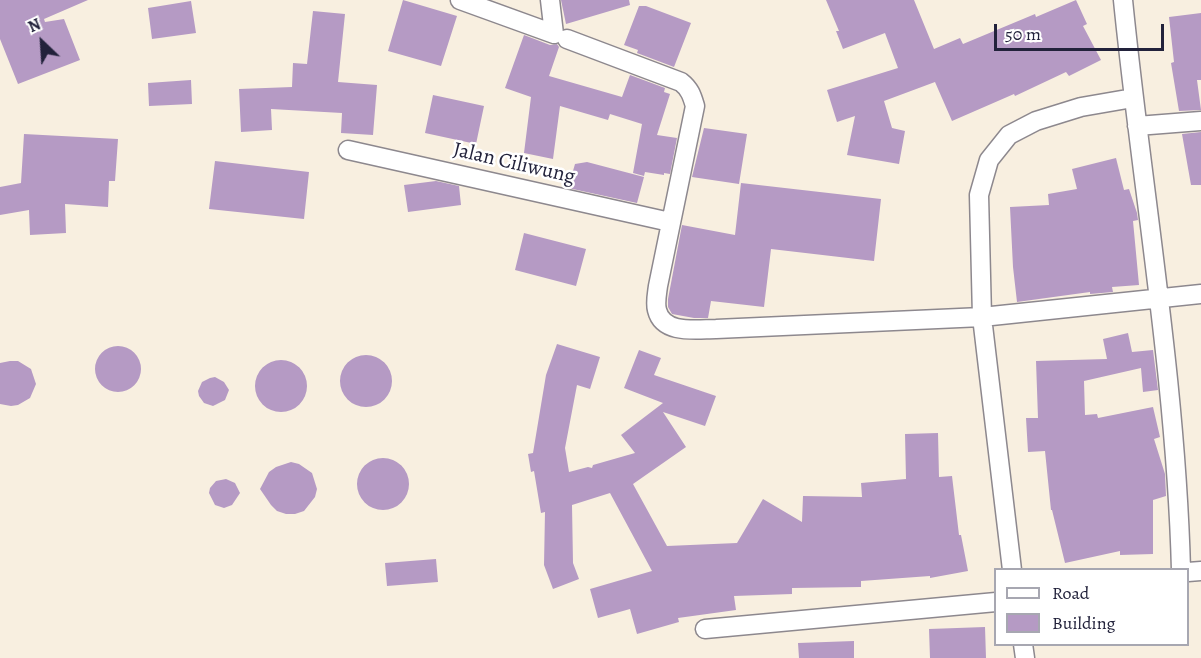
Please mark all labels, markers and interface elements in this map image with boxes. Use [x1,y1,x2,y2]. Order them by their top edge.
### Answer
north arrow [12,12,72,72]
scale bar [997,12,1166,50]
text: N [24,13,44,38]
text: 50 m [1005,22,1041,46]
street label: Jalan Ciliwung [451,138,577,190]
legend [994,568,1189,646]
text: Road [1052,581,1089,605]
text: Building [1052,611,1116,635]

